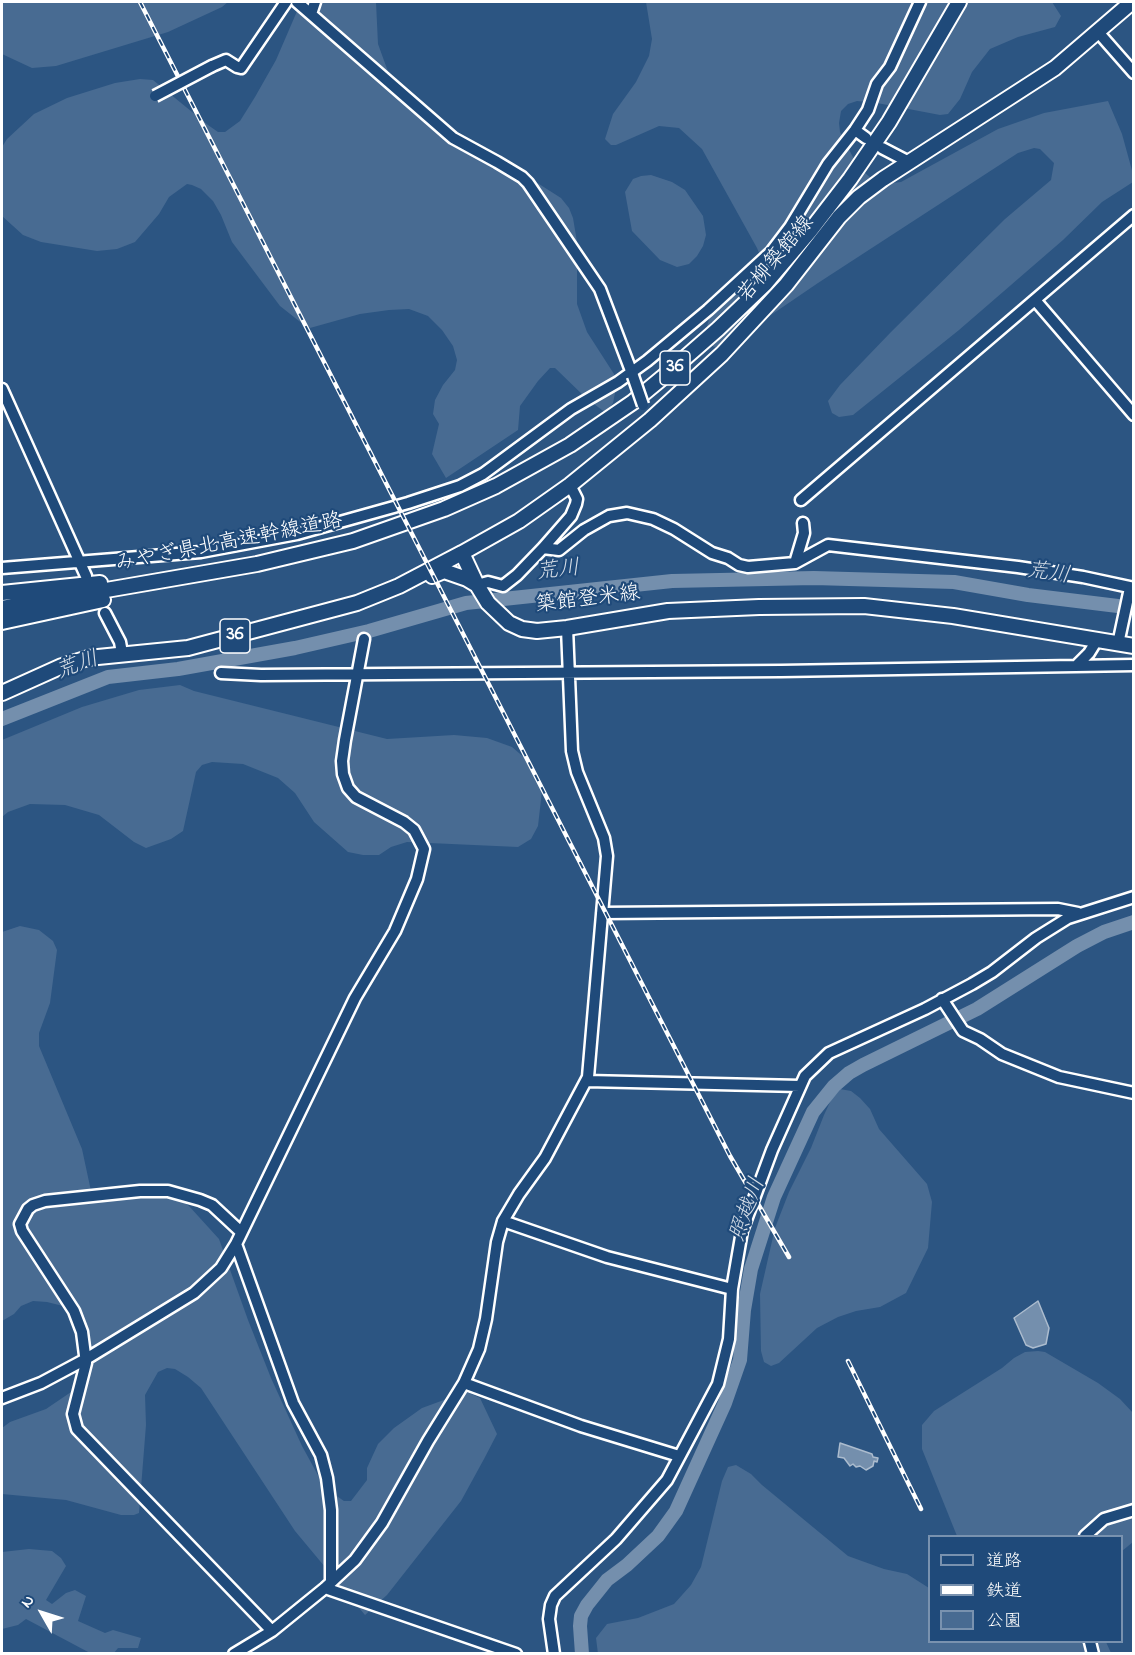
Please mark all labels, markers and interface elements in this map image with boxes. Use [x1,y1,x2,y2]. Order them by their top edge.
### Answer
street label: 若柳築館線 [734,212,820,308]
road number: 36 [660,351,690,385]
street label: みやぎ県北高速幹線道路 [113,510,345,578]
water label: 荒川 [535,557,581,587]
water label: 荒川 [1024,559,1072,591]
street label: 築館登米線 [534,582,642,620]
road number: 36 [220,619,250,653]
water label: 荒川 [53,647,103,687]
water label: 照越川 [725,1174,773,1246]
legend [928,1535,1123,1643]
text: 道路 [986,1549,1022,1575]
text: 鉄道 [986,1579,1022,1605]
north arrow [12,1583,72,1643]
text: N [15,1590,41,1613]
text: 公園 [986,1609,1022,1635]

